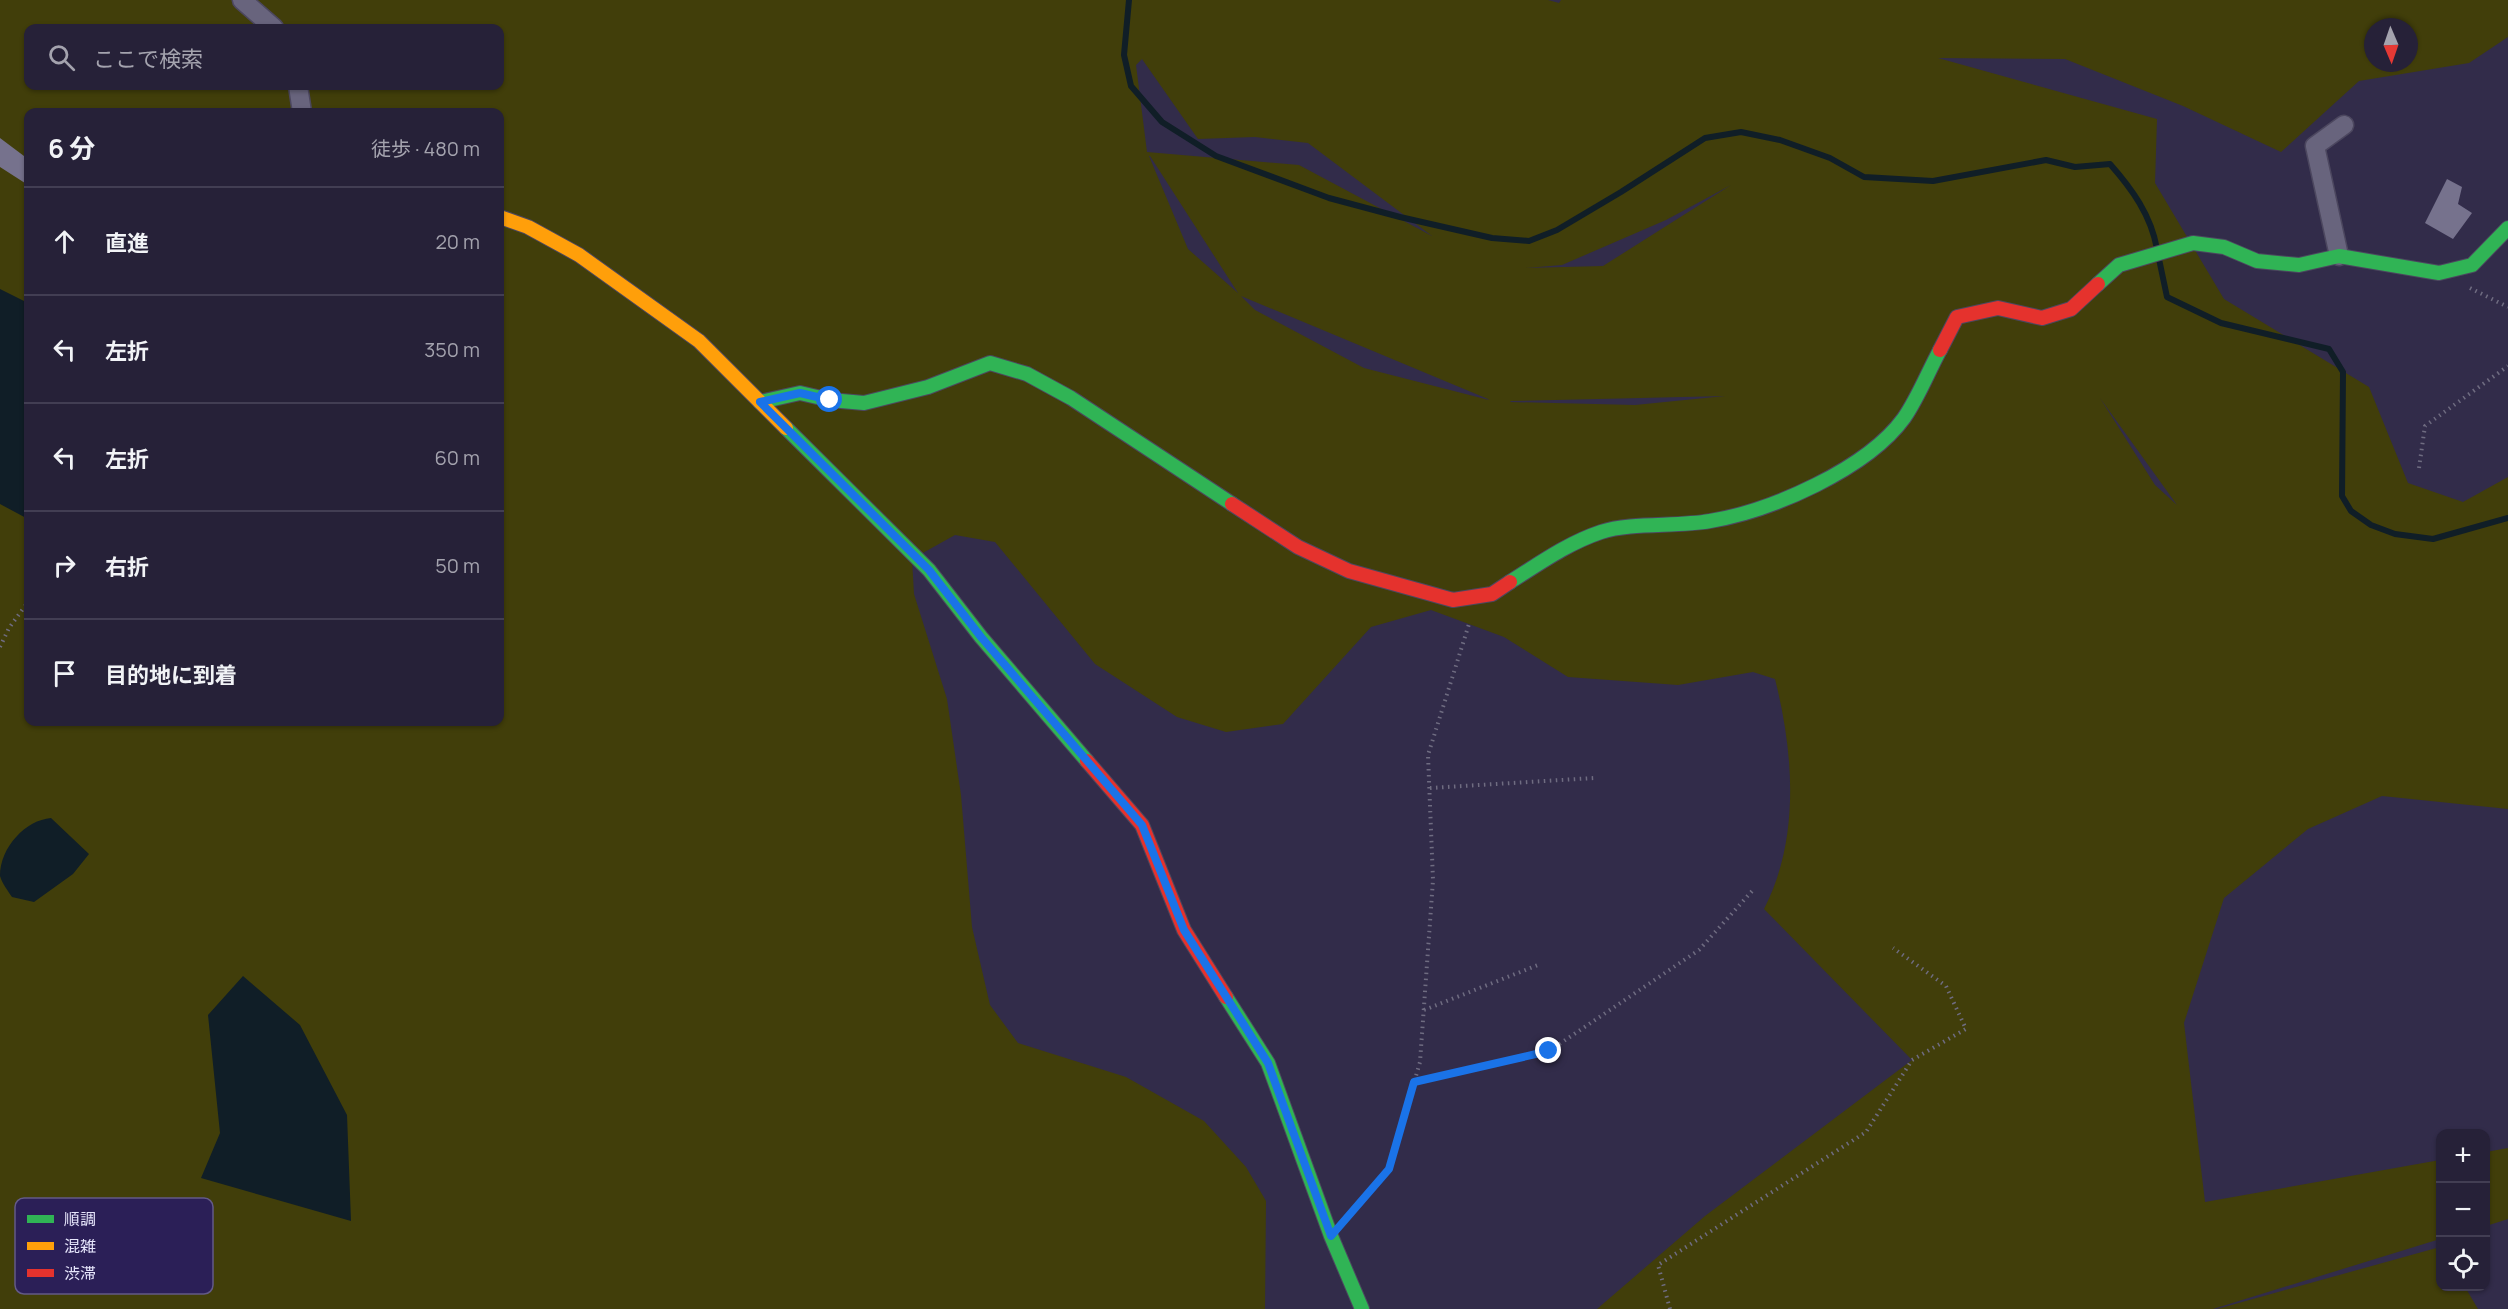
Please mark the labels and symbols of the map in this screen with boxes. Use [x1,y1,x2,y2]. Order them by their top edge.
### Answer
north arrow [2364,18,2418,72]
route start [816,386,842,412]
route end [1535,1037,1561,1063]
legend [15,1198,213,1294]
text: 順調 [64,1208,96,1230]
text: 混雑 [64,1235,96,1257]
text: 渋滞 [64,1262,96,1284]

